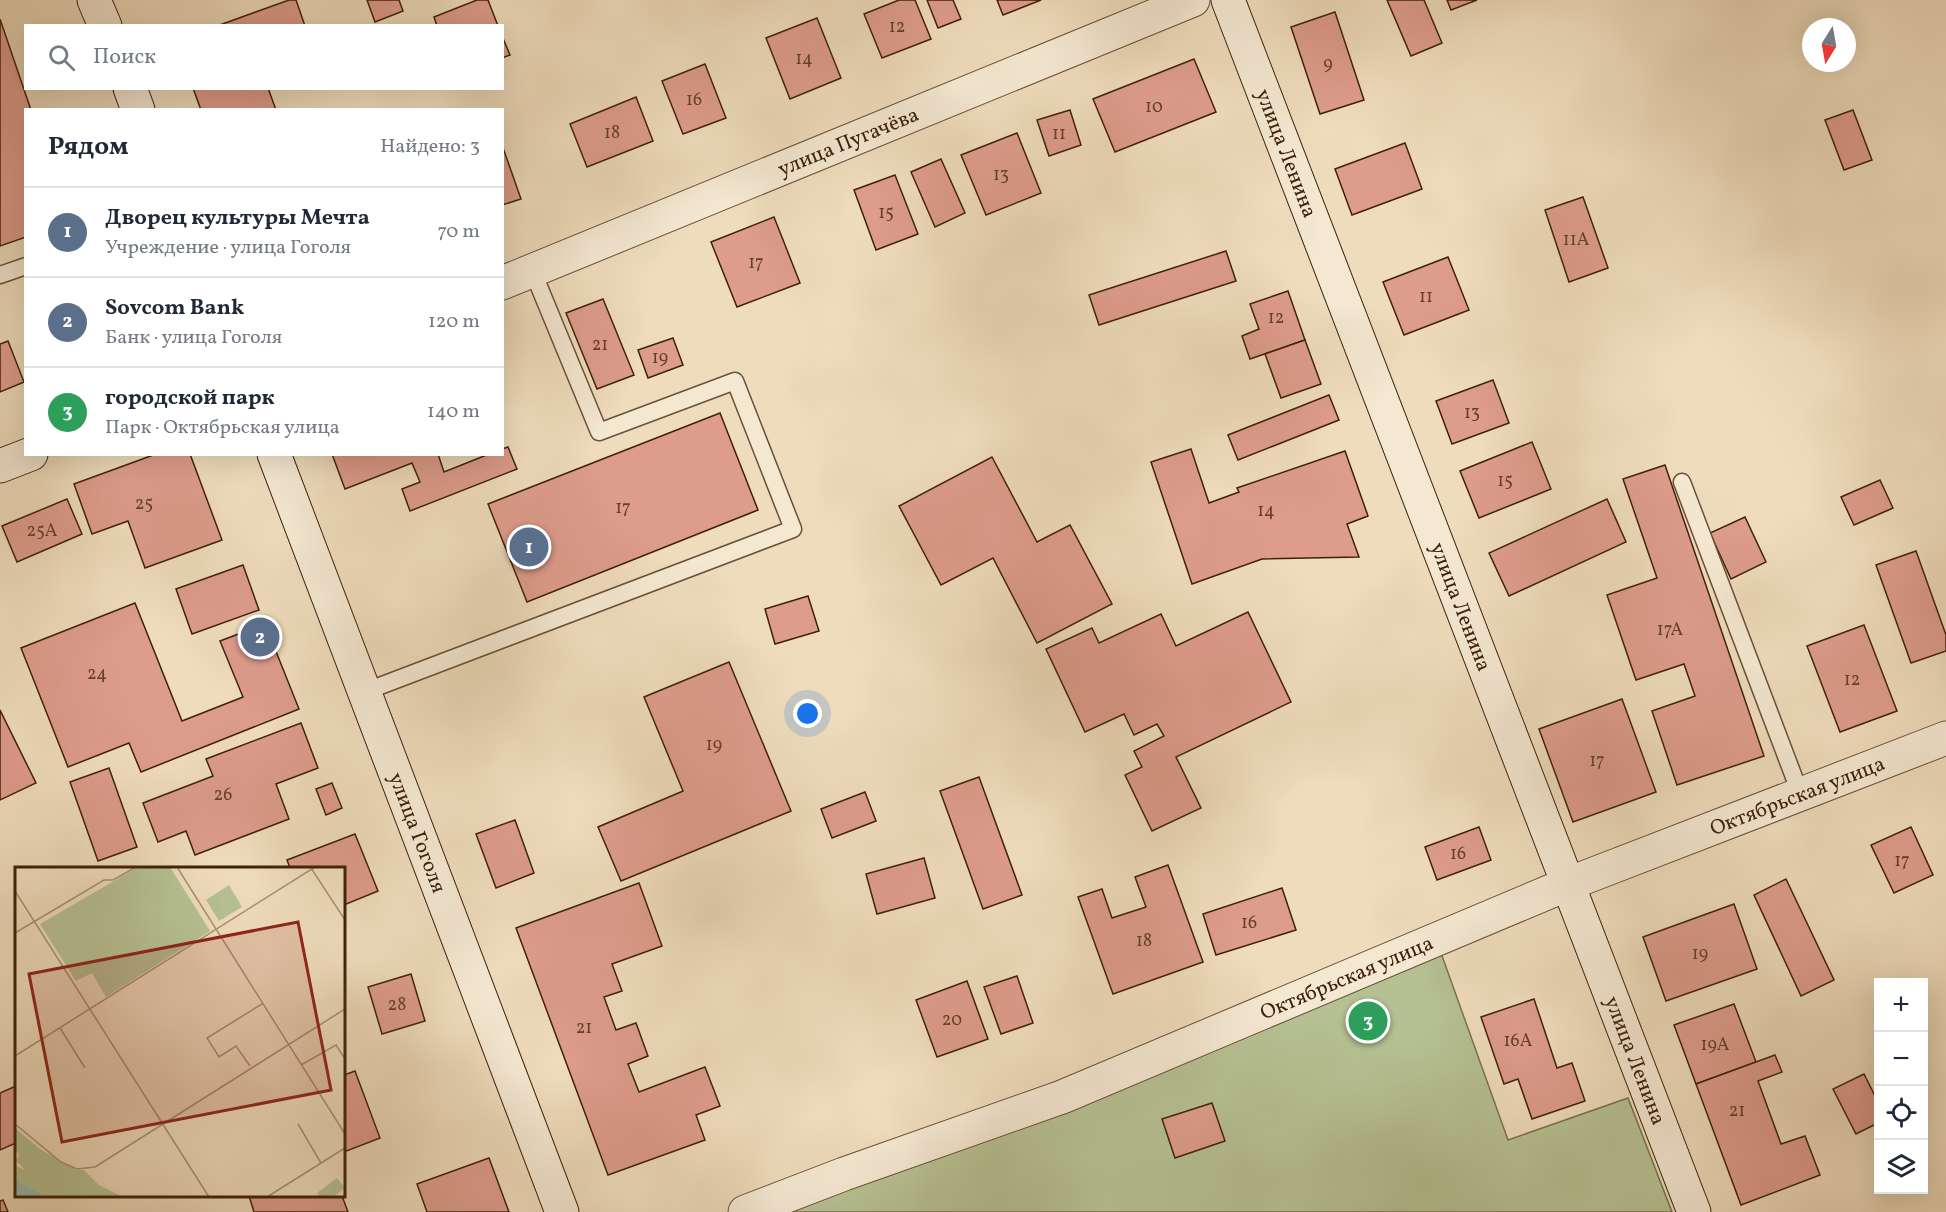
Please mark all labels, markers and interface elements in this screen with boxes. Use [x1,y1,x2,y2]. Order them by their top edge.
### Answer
house number: 12 [889,15,905,40]
north arrow [1802,18,1856,72]
search box [24,24,504,90]
icon: search [45,41,78,74]
text: Поиск [93,42,156,73]
house number: 14 [795,47,813,72]
house number: 9 [1323,52,1333,77]
street label: улица Ленина [1248,85,1323,222]
house number: 16 [686,88,702,113]
house number: 10 [1145,95,1163,120]
street label: улица Пугачёва [774,101,924,185]
house number: 18 [604,121,620,146]
house number: 11 [1052,122,1066,147]
text: Рядом [48,129,128,165]
text: Найдено: 3 [380,133,480,161]
house number: 13 [993,163,1009,188]
house number: 15 [878,201,894,226]
text: Дворец культуры Мечта [105,203,370,234]
text: 1 [63,218,72,246]
text: 70 m [437,218,480,246]
house number: 11А [1563,228,1590,253]
text: Учреждение · улица Гоголя [105,234,351,262]
house number: 17 [748,251,764,276]
house number: 11 [1419,285,1433,310]
text: Sovcom Bank [105,293,244,324]
house number: 12 [1268,306,1284,331]
text: 2 [62,308,73,336]
text: 120 m [428,308,480,336]
text: Банк · улица Гоголя [105,324,282,352]
house number: 21 [592,333,608,358]
house number: 19 [652,346,668,371]
text: городской парк [105,383,275,414]
text: 3 [62,398,73,426]
text: 140 m [427,398,480,426]
house number: 13 [1464,401,1480,426]
text: Парк · Октябрьская улица [105,414,340,442]
house number: 15 [1497,469,1513,494]
house number: 25 [135,492,153,517]
house number: 17 [615,496,631,521]
house number: 14 [1257,499,1275,524]
house number: 25А [27,519,58,544]
pin: 1 [510,524,548,570]
street label: улица Ленина [1422,539,1498,676]
pin: 2 [240,614,280,660]
house number: 17А [1657,618,1684,643]
house number: 24 [87,662,107,687]
house number: 12 [1844,668,1860,693]
your location [793,699,822,728]
house number: 19 [706,733,722,758]
house number: 17 [1589,749,1605,774]
street label: Октябрьская улица [1706,750,1890,844]
street label: улица Гоголя [380,769,453,898]
house number: 26 [214,783,232,808]
house number: 16 [1450,842,1466,867]
house number: 17 [1894,849,1910,874]
inset map [15,867,345,1197]
house number: 16 [1241,911,1257,936]
house number: 18 [1136,929,1152,954]
street label: Октябрьская улица [1256,929,1438,1028]
house number: 19 [1692,942,1708,967]
map controls [1874,978,1928,1194]
button: + [1874,978,1928,1032]
street label: улица Ленина [1596,992,1672,1129]
house number: 28 [388,993,406,1018]
pin: 3 [1348,998,1388,1044]
house number: 20 [942,1008,962,1033]
house number: 21 [576,1016,592,1041]
house number: 16А [1504,1029,1533,1054]
button: − [1874,1032,1928,1086]
house number: 19А [1701,1033,1730,1058]
button: locate [1874,1086,1928,1140]
house number: 21 [1729,1099,1745,1124]
button: layers [1874,1140,1928,1194]

